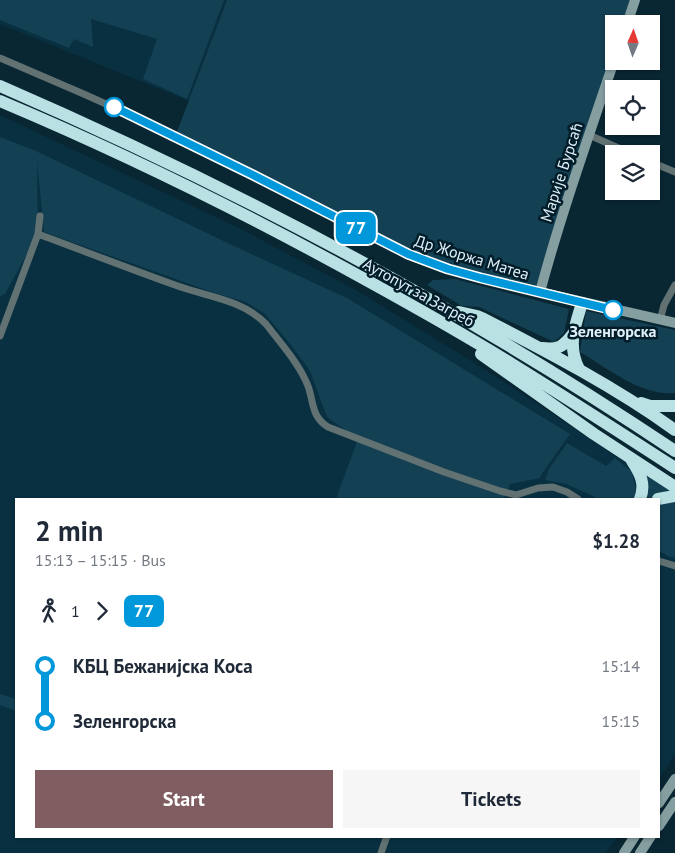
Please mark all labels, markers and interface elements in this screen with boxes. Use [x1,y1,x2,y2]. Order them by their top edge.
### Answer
north arrow [605,15,660,70]
map controls [605,15,660,200]
button: locate [605,80,660,135]
unlabelled marker [104,97,124,117]
street label: Марије Бурсаћ [535,120,587,224]
button: layers [605,145,660,200]
line badge: 77 [334,212,378,244]
text: 77 [346,216,366,239]
street label: Др Жоржа Матеа [412,230,532,284]
street label: Аутопут за Загреб [360,253,478,331]
marker: Зеленгорска [603,300,623,320]
place label: Зеленгорска [569,321,657,341]
text: 2 min [35,512,103,549]
text: $1.28 [592,529,640,553]
text: 15:13 – 15:15 · Bus [35,550,166,570]
icon: walk [35,597,63,625]
icon: forward [88,597,116,625]
text: 77 [134,599,154,622]
text: 1 [71,601,80,621]
text: КБЦ Бежанијска Коса [73,654,253,678]
text: 15:14 [602,656,640,676]
text: Зеленгорска [73,709,176,733]
text: 15:15 [602,711,640,731]
button: Start [35,770,333,828]
button: Tickets [343,770,640,828]

